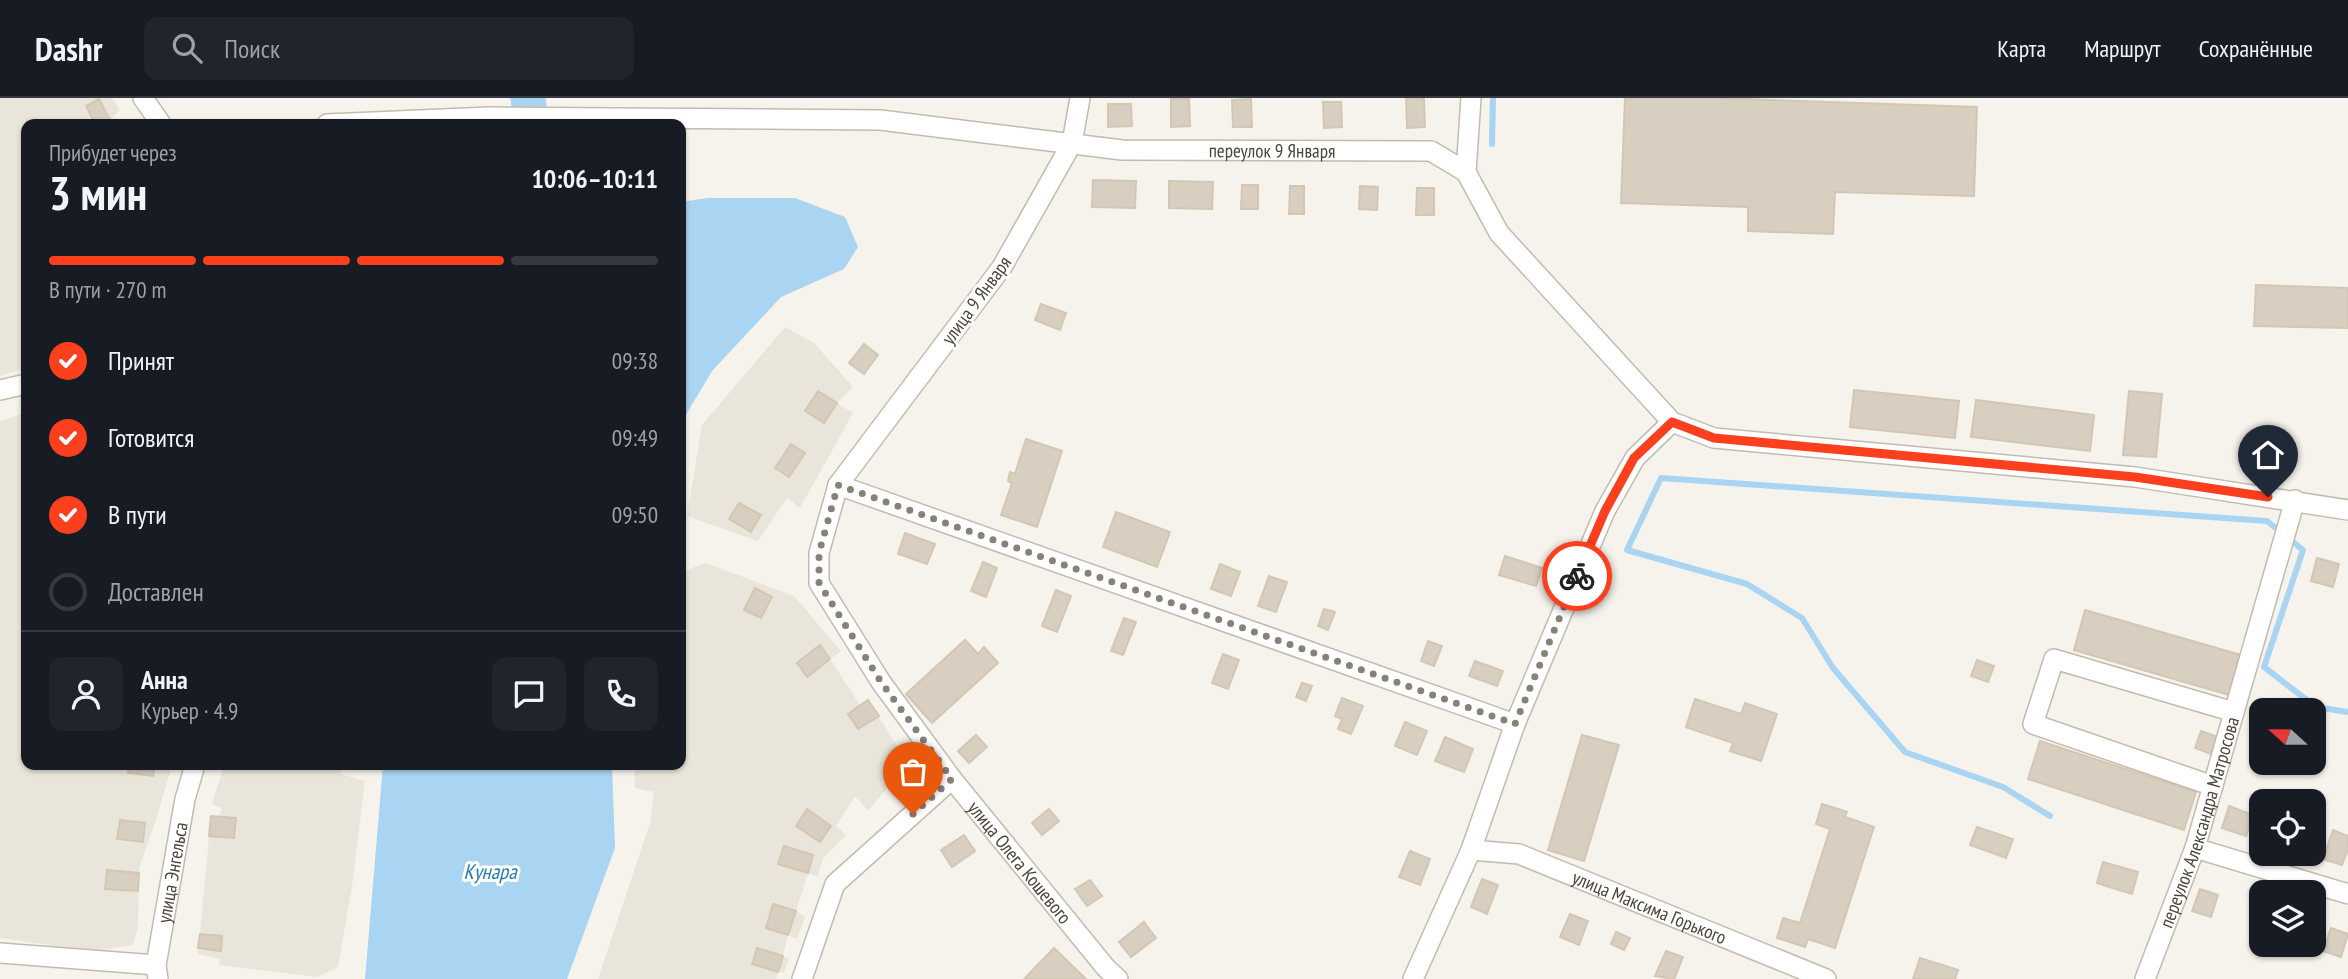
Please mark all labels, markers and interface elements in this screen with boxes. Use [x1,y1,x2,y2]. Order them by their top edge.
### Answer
search box [144,17,634,80]
text: Dashr [35,27,102,70]
icon: search [168,29,206,67]
text: Поиск [224,32,280,65]
text: Карта [1997,33,2046,64]
text: Маршрут [2084,33,2161,64]
text: Сохранённые [2199,33,2313,64]
text: Прибудет через [49,138,177,167]
street label: переулок 9 Января [1209,138,1335,163]
text: 10:06–10:11 [531,162,658,195]
text: 3 мин [49,163,147,223]
street label: улица 9 Января [936,251,1016,349]
text: В пути · 270 m [49,275,166,304]
icon: check [49,342,87,380]
text: Принят [108,344,174,377]
text: 09:38 [612,346,658,375]
icon: check [49,419,87,457]
text: Готовится [108,421,194,454]
text: 09:49 [612,423,658,452]
pin [2238,425,2298,497]
icon: home [2249,436,2287,474]
icon: check [49,496,87,534]
text: В пути [108,498,167,531]
text: 09:50 [612,500,658,529]
courier [1542,541,1612,611]
icon: bike [1558,557,1596,595]
text: Доставлен [108,575,204,608]
button: person [49,657,123,731]
button: chat [492,657,566,731]
button: phone [584,657,658,731]
text: Анна [141,663,188,696]
text: Курьер · 4.9 [141,696,238,725]
north arrow [2249,698,2326,775]
map controls [2249,698,2326,957]
street label: переулок Александра Матросова [2154,714,2244,931]
pin [883,742,943,814]
icon: bag [894,753,932,791]
button: locate [2249,789,2326,866]
street label: улица Олега Кошевого [963,796,1077,929]
street label: улица Энгельса [152,820,193,925]
water label: Кунара [463,858,518,885]
street label: улица Максима Горького [1569,865,1730,949]
button: layers [2249,880,2326,957]

